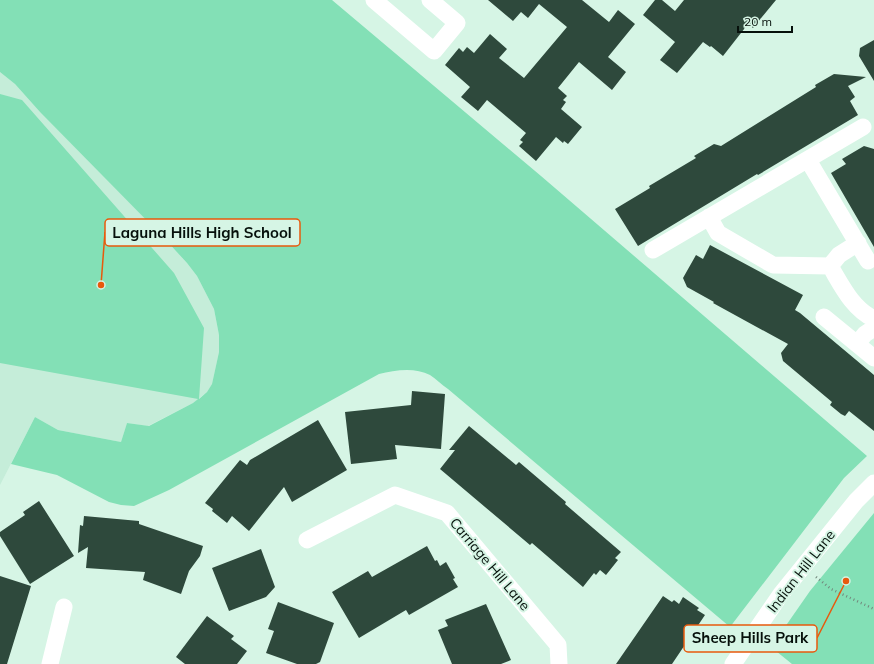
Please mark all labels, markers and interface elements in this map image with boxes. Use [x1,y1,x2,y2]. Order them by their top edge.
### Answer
scale bar [738,8,792,34]
text: 20 m [744,14,772,29]
callout: Laguna Hills High School [105,219,300,246]
text: Laguna Hills High School [112,223,292,242]
street label: Carriage Hill Lane [446,514,534,614]
street label: Indian Hill Lane [763,526,839,616]
callout: Sheep Hills Park [684,625,817,652]
text: Sheep Hills Park [692,628,809,647]

